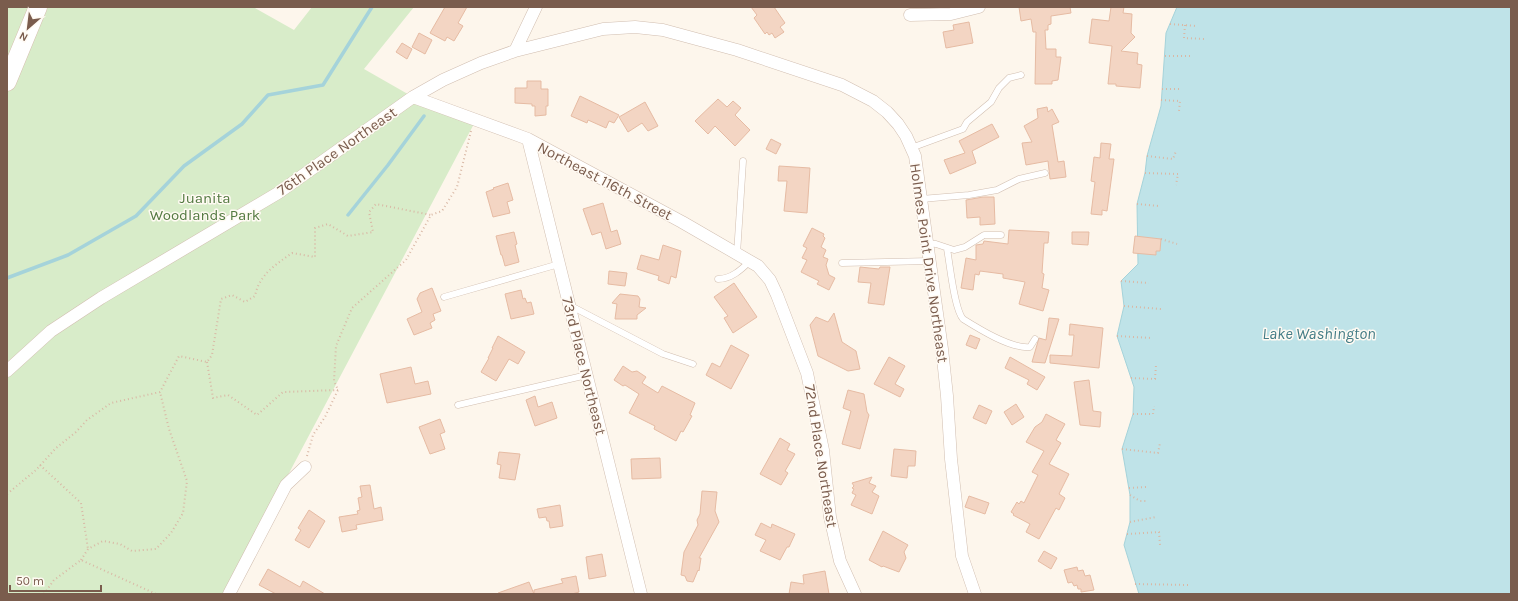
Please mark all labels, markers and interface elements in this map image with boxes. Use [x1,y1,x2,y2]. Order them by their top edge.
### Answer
north arrow [8,8,48,48]
text: N [17,29,30,44]
street label: 76th Place Northeast [274,103,400,199]
street label: Northeast 116th Street [535,138,676,224]
street label: Holmes Point Drive Northeast [906,162,952,364]
park label: Juanita Woodlands Park [150,189,260,224]
street label: 73rd Place Northeast [558,295,610,437]
water label: Lake Washington [1262,324,1376,343]
street label: 72nd Place Northeast [801,383,841,529]
scale bar [10,567,101,593]
text: 50 m [16,574,44,588]

